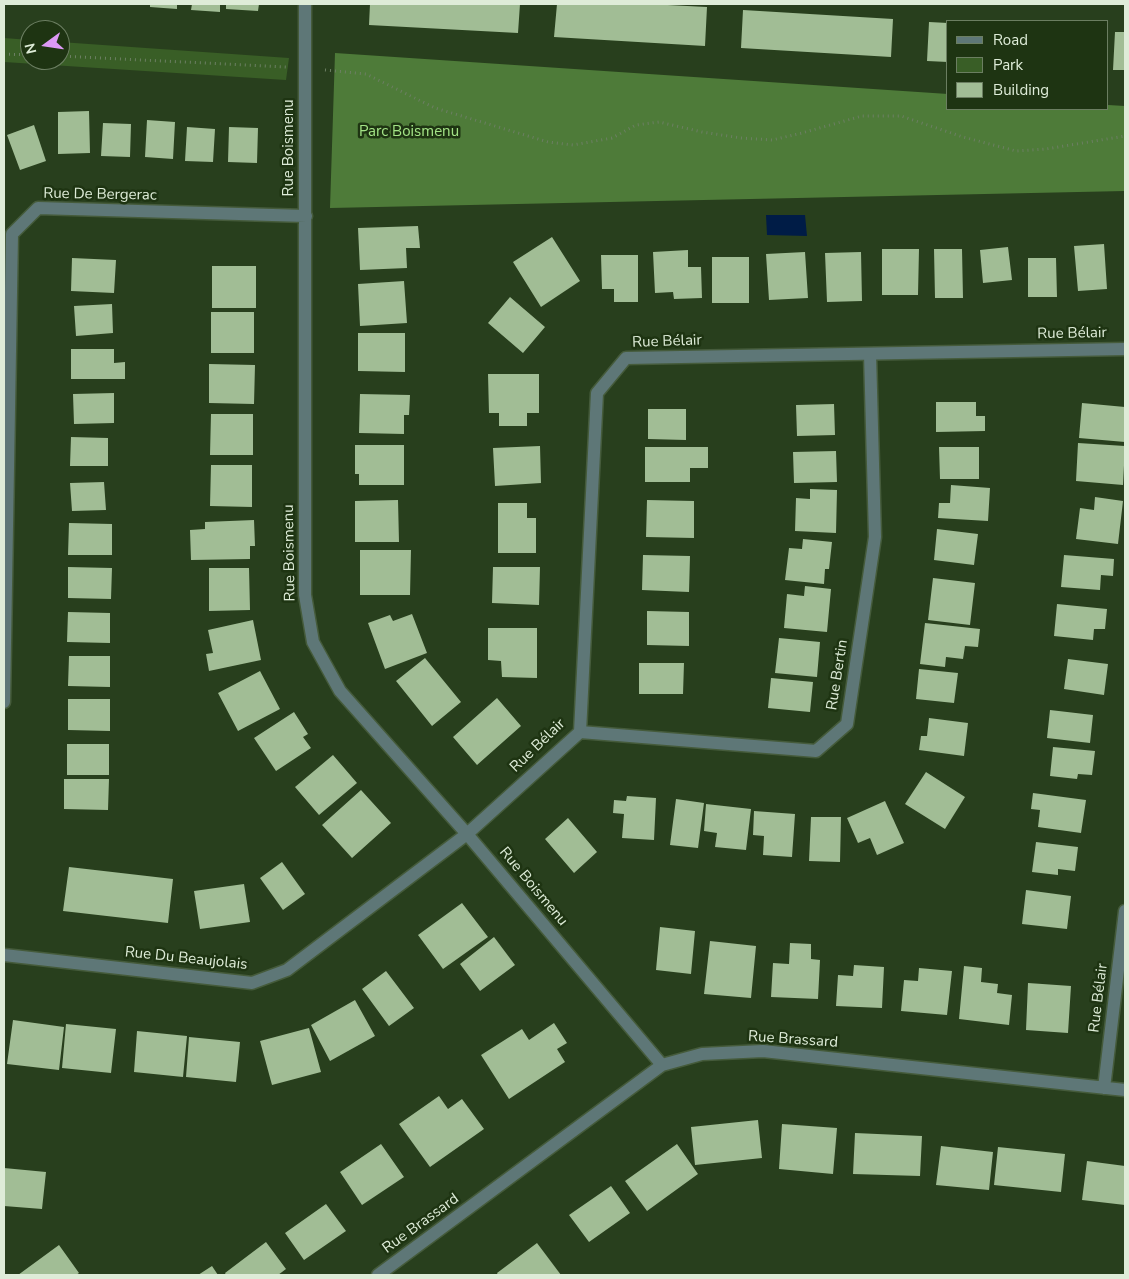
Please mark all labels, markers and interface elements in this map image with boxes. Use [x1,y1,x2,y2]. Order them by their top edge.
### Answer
north arrow [20,20,70,70]
legend [946,20,1109,110]
text: Road [993,30,1028,50]
text: N [20,41,41,56]
text: Park [993,55,1023,75]
text: Building [993,80,1049,100]
street label: Rue Boismenu [280,99,298,197]
park label: Parc Boismenu [359,123,459,141]
street label: Rue De Bergerac [43,185,157,205]
street label: Rue Bélair [1037,324,1107,344]
street label: Rue Bélair [632,332,702,352]
street label: Rue Boismenu [280,504,300,602]
street label: Rue Bertin [824,638,852,712]
street label: Rue Bélair [507,715,569,777]
street label: Rue Boismenu [495,844,571,930]
street label: Rue Du Beaujolais [124,944,248,974]
street label: Rue Bélair [1086,962,1112,1034]
street label: Rue Brassard [747,1028,839,1052]
street label: Rue Brassard [379,1190,463,1258]

